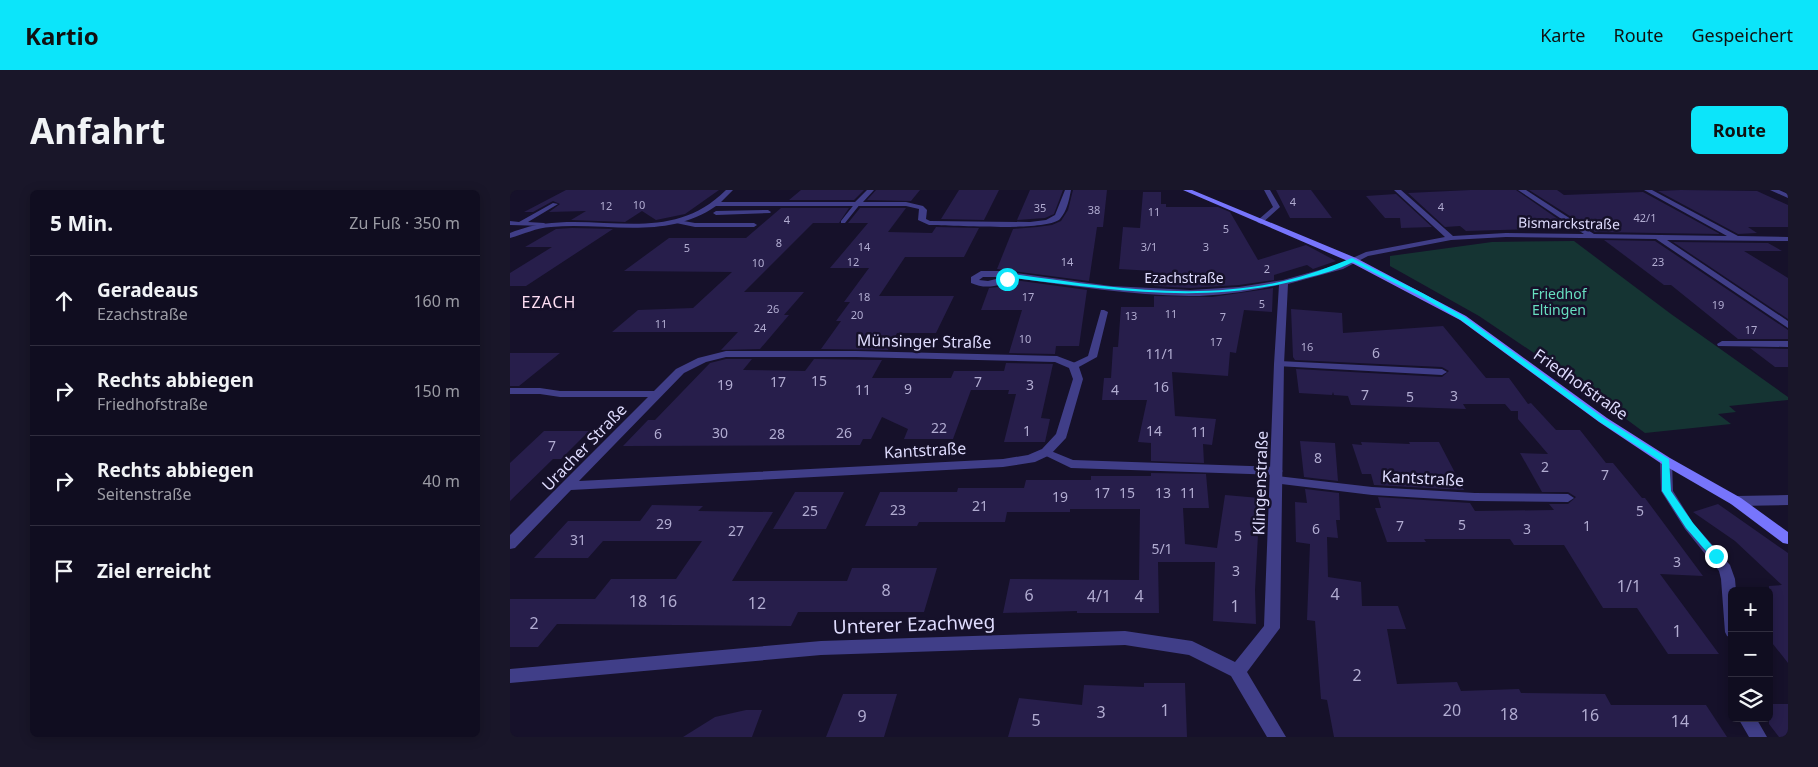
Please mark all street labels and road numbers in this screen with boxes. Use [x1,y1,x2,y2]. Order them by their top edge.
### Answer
street label: Bismarckstraße [1518,213,1620,233]
street label: Ezachstraße [1144,268,1224,287]
street label: Münsinger Straße [857,329,991,353]
street label: Friedhofstraße [1529,343,1633,425]
street label: Uracher Straße [537,399,631,495]
street label: Klingenstraße [1247,430,1273,536]
street label: Kantstraße [883,437,967,463]
street label: Kantstraße [1381,465,1465,491]
street label: Unterer Ezachweg [832,608,996,640]

